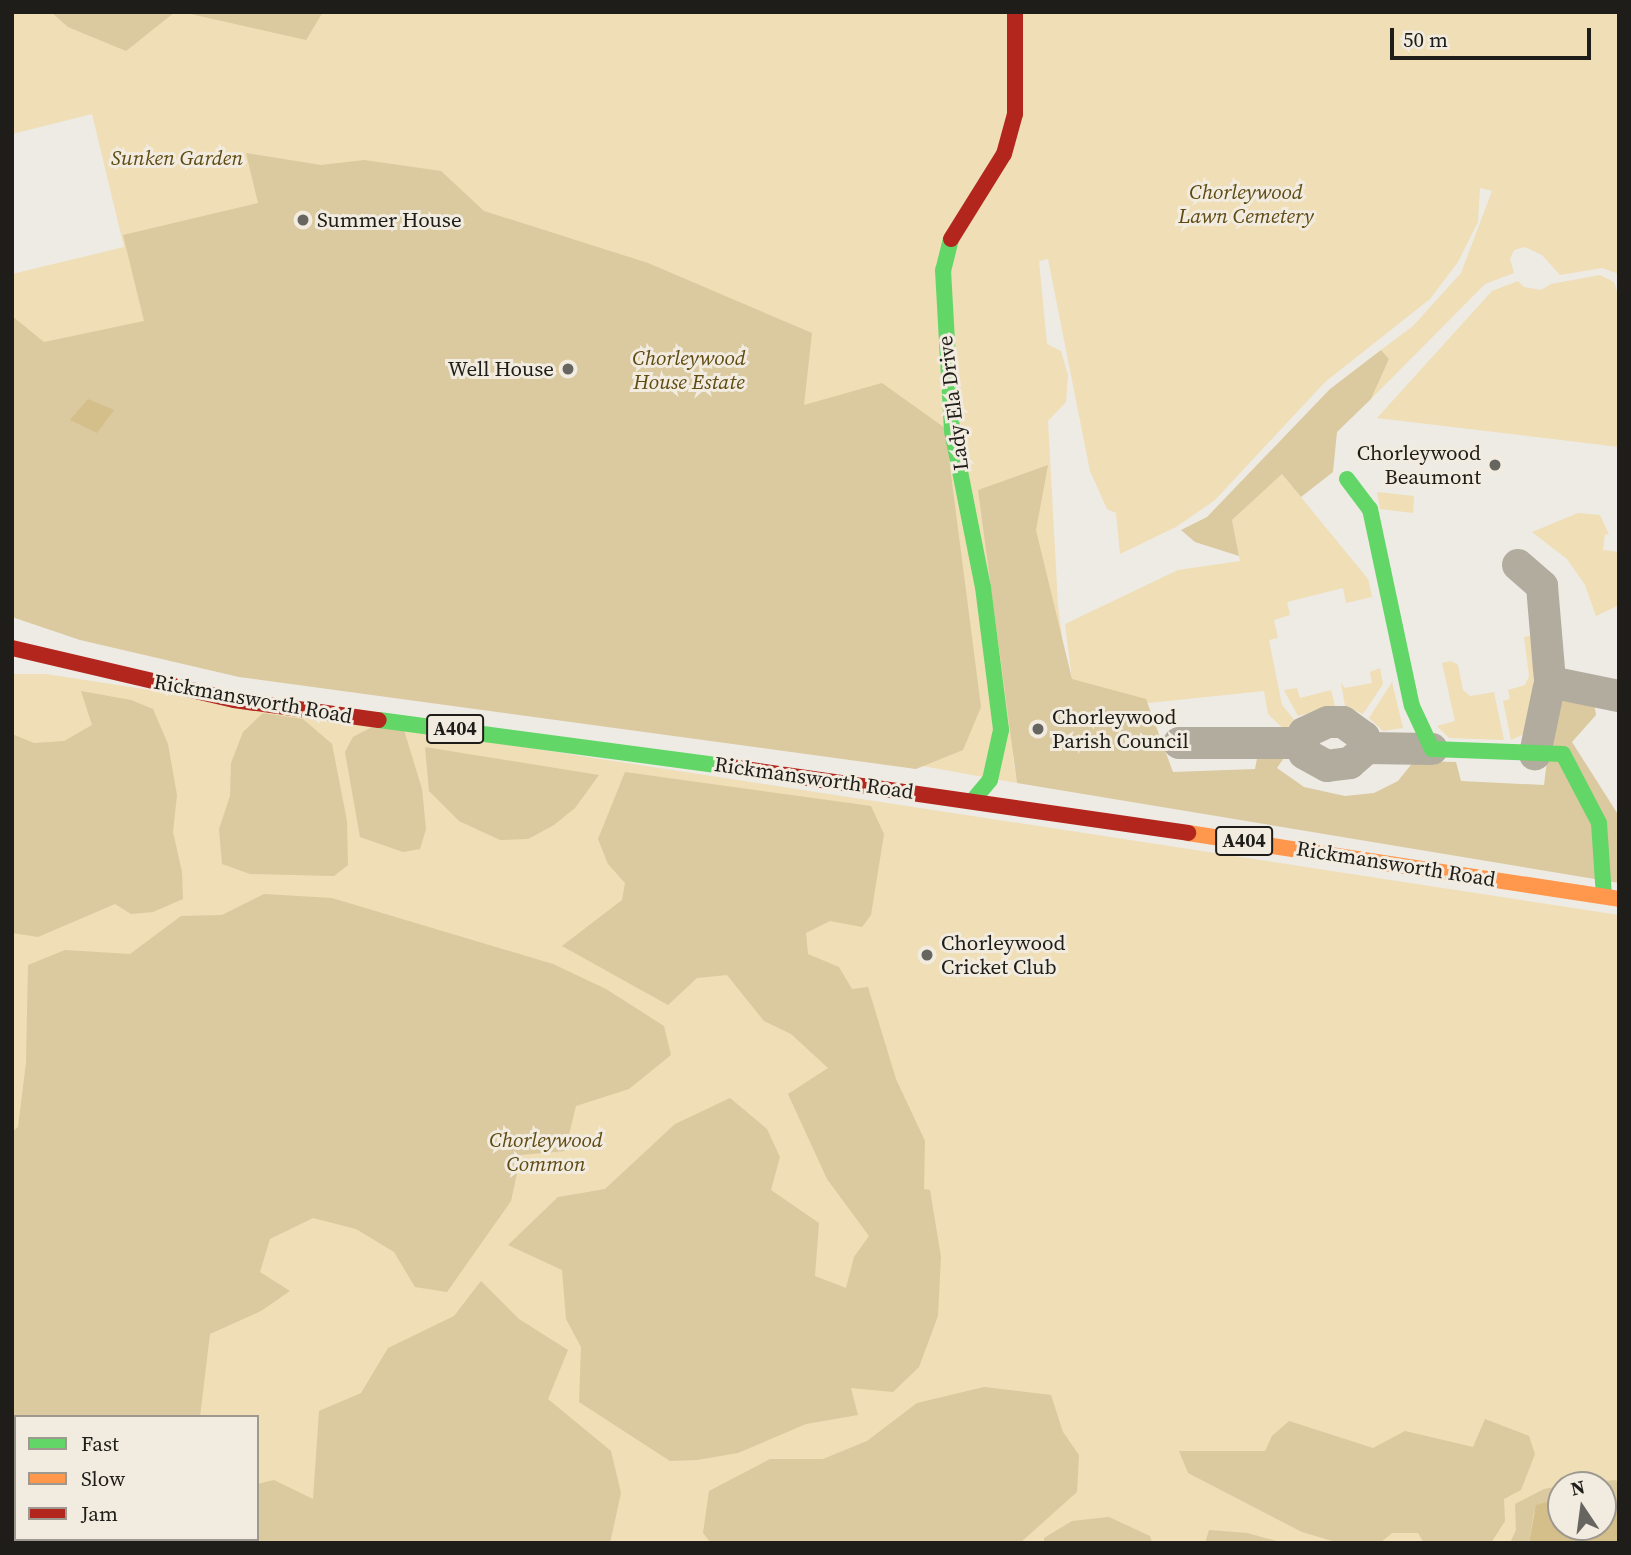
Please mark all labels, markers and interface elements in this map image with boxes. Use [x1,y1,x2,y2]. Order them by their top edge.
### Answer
scale bar [1393,14,1594,58]
text: 50 m [1403,25,1448,54]
park label: Sunken Garden [111,145,243,171]
park label: Chorleywood Lawn Cemetery [1178,179,1314,229]
place label: Summer House [317,207,462,233]
marker: Summer House [295,212,311,228]
street label: Lady Ela Drive [932,334,974,472]
park label: Chorleywood House Estate [632,345,746,395]
place label: Well House [448,356,554,382]
marker: Well House [560,361,576,377]
place label: Chorleywood Beaumont [1357,440,1481,490]
marker: Chorleywood Beaumont [1487,457,1503,473]
street label: Rickmansworth Road [152,669,354,729]
place label: Chorleywood Parish Council [1052,704,1189,754]
road number: A404 [425,714,485,744]
marker: Chorleywood Parish Council [1030,721,1046,737]
street label: Rickmansworth Road [713,752,915,804]
road number: A404 [1214,826,1274,856]
street label: Rickmansworth Road [1295,836,1497,892]
place label: Chorleywood Cricket Club [941,930,1065,980]
marker: Chorleywood Cricket Club [919,947,935,963]
park label: Chorleywood Common [489,1127,603,1177]
legend [14,1415,259,1541]
text: Fast [81,1429,119,1458]
text: Slow [81,1464,125,1493]
north arrow [1547,1471,1617,1541]
text: N [1568,1473,1587,1502]
text: Jam [81,1499,118,1528]

